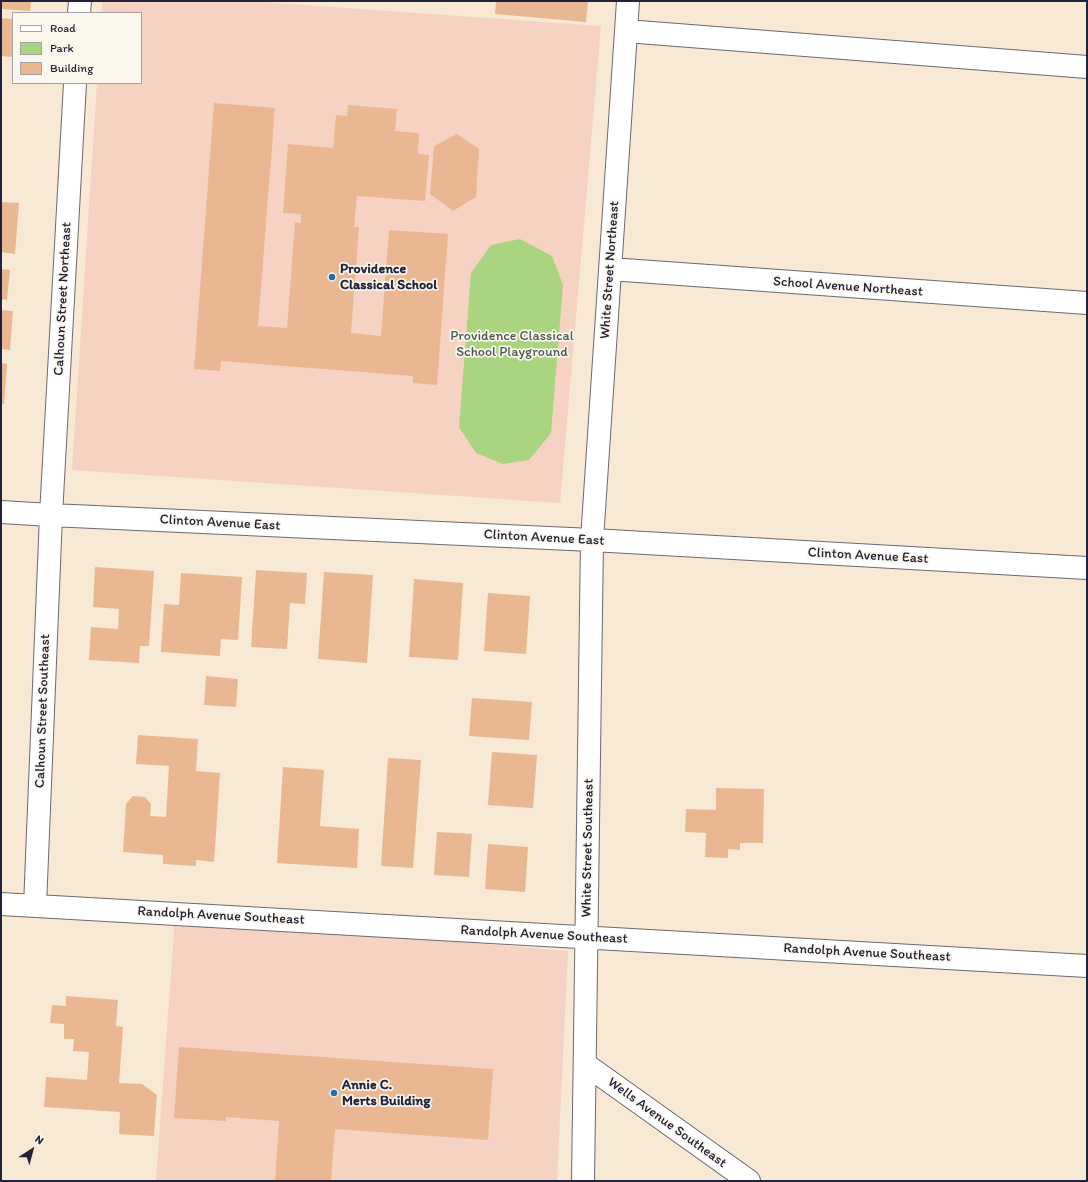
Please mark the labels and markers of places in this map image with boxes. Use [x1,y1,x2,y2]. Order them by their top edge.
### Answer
place label: Providence Classical School [340,261,437,294]
marker: Providence Classical School [327,272,337,282]
place label: Annie C. Merts Building [342,1077,430,1110]
marker: Annie C. Merts Building [329,1088,339,1098]

